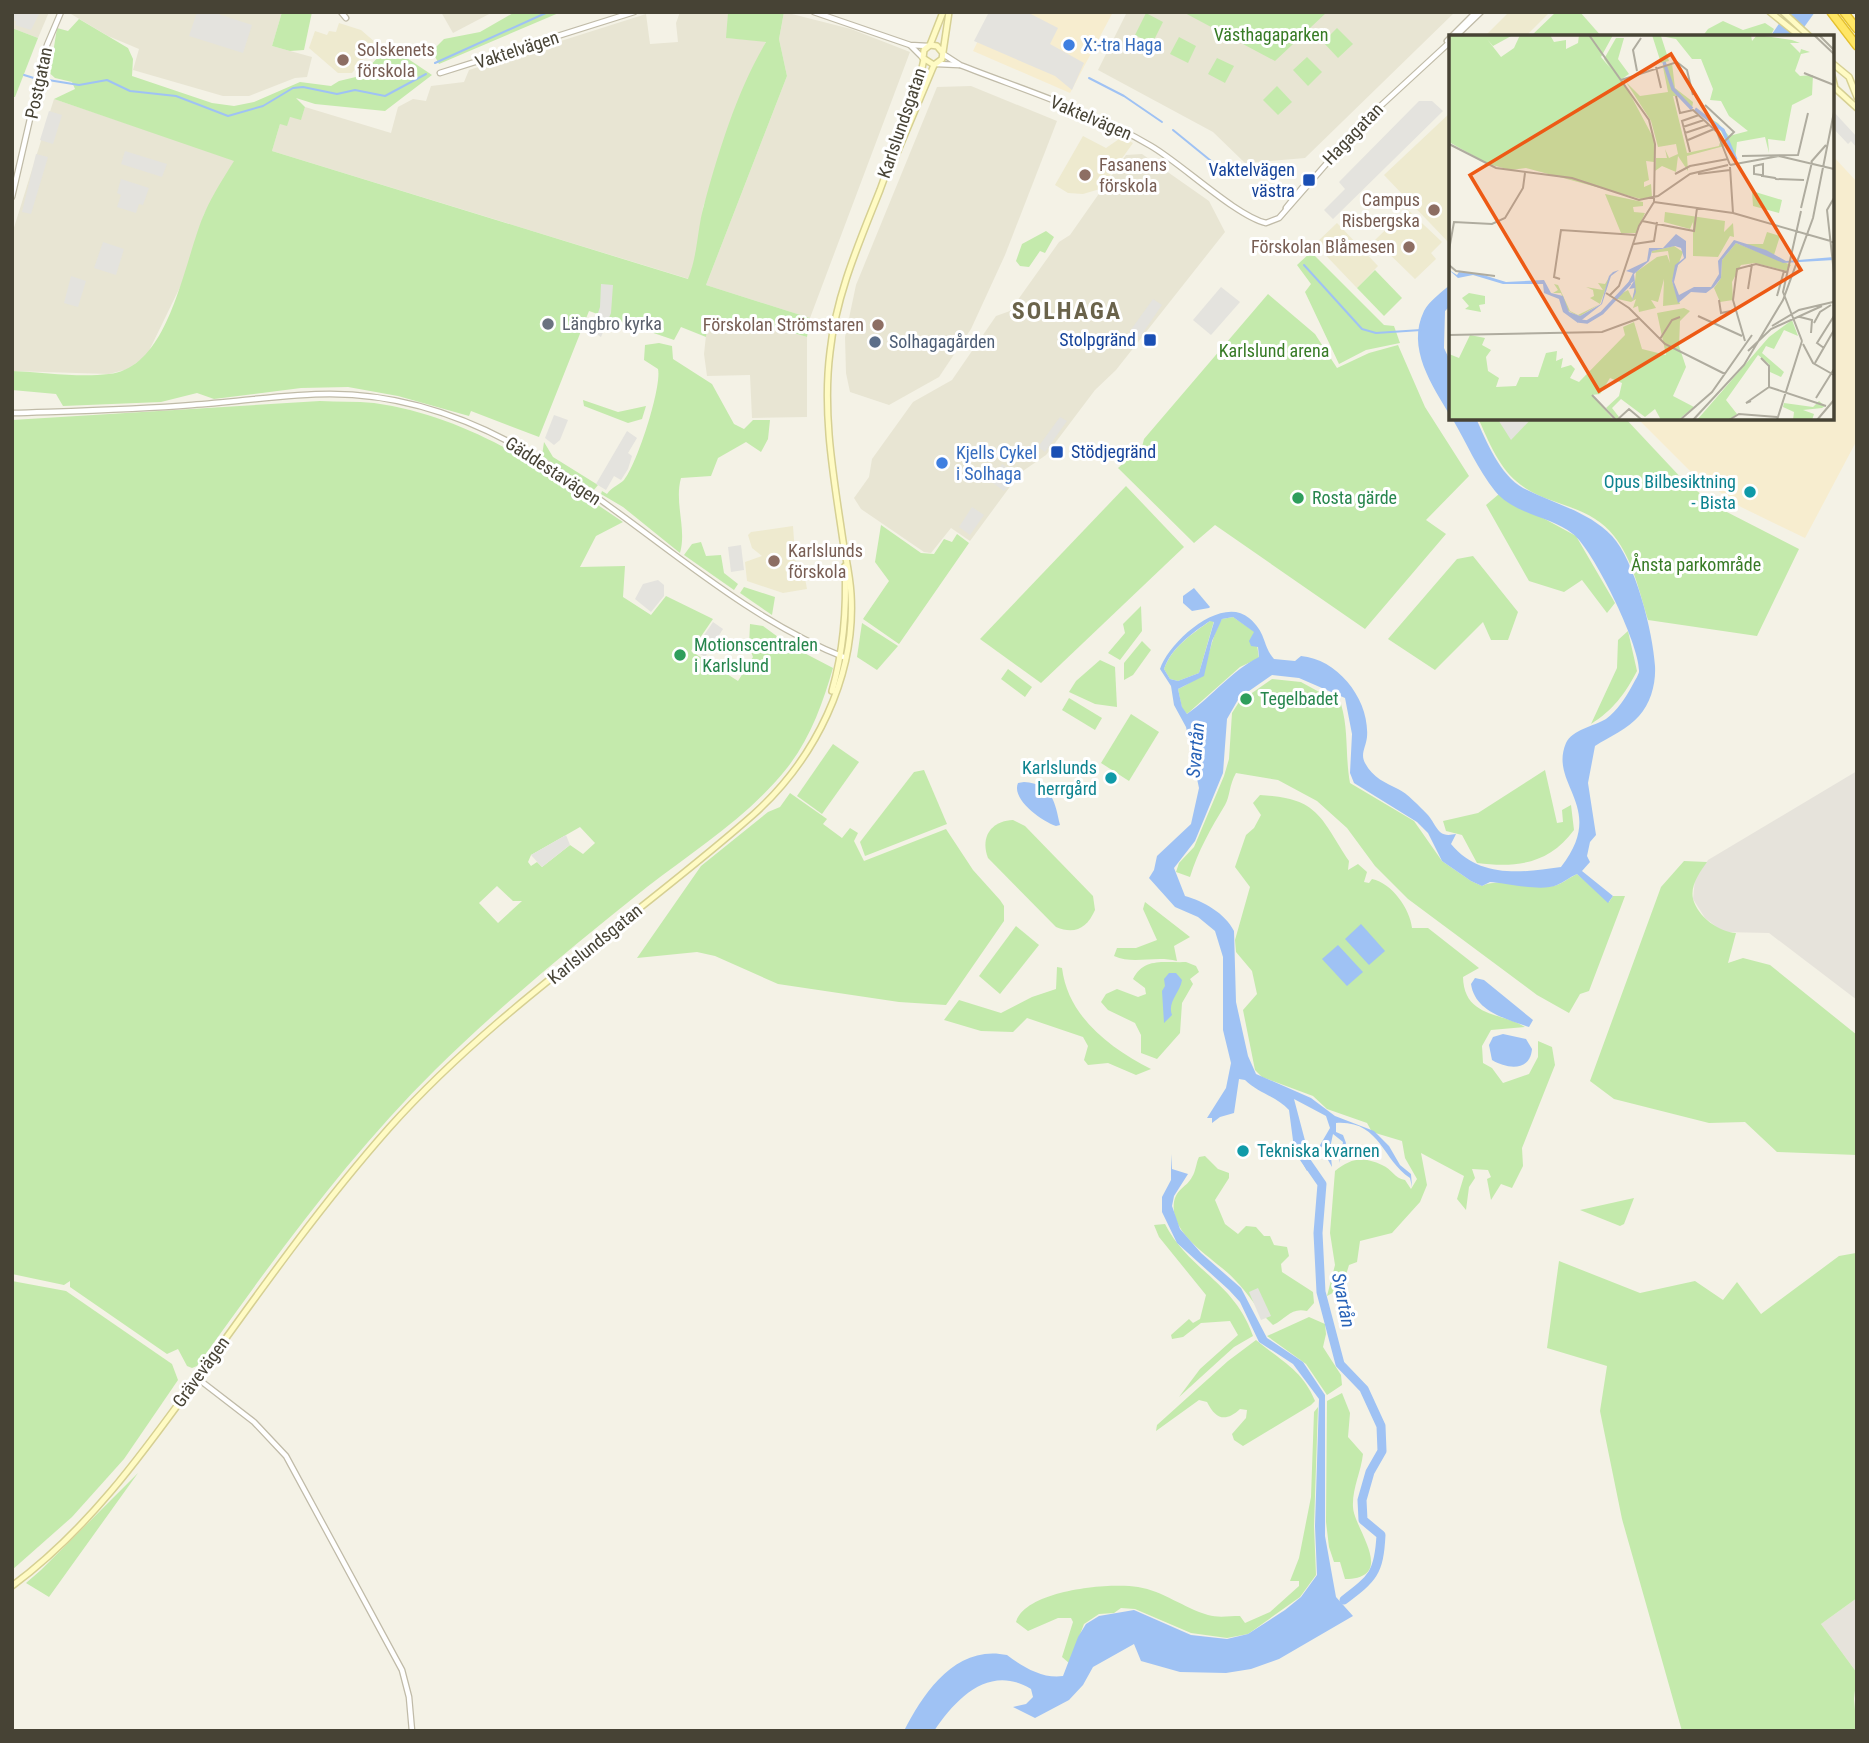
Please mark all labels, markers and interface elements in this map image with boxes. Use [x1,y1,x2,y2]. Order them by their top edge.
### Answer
park label: Västhagaparken [1214,24,1328,45]
street label: Vaktelvägen [472,26,561,73]
place label: X:-tra Haga [1083,34,1162,55]
inset map [1449,35,1834,420]
marker: X:-tra Haga [1061,37,1077,53]
place label: Solskenets förskola [357,39,435,81]
street label: Postgatan [21,45,56,121]
marker: Solskenets förskola [335,52,351,68]
street label: Karlslundsgatan [873,65,930,181]
street label: Vaktelvägen [1047,91,1135,144]
street label: Hagagatan [1318,99,1387,169]
place label: Fasanens förskola [1099,154,1167,196]
place label: Vaktelvägen västra [1208,159,1295,201]
marker: Fasanens förskola [1077,167,1093,183]
marker: Vaktelvägen västra [1301,172,1317,188]
place label: Campus Risbergska [1342,189,1420,231]
marker: Campus Risbergska [1426,202,1442,218]
place label: Förskolan Blåmesen [1251,236,1395,257]
marker: Förskolan Blåmesen [1401,239,1417,255]
district label: SOLHAGA [1012,297,1122,325]
place label: Längbro kyrka [562,313,662,334]
place label: Förskolan Strömstaren [703,314,864,335]
marker: Längbro kyrka [540,316,556,332]
marker: Förskolan Strömstaren [870,317,886,333]
place label: Stolpgränd [1059,329,1136,350]
place label: Solhagagården [889,331,995,352]
marker: Stolpgränd [1142,332,1158,348]
marker: Solhagagården [867,334,883,350]
park label: Karlslund arena [1219,340,1329,361]
street label: Gäddestavägen [502,432,605,509]
place label: Stödjegränd [1071,441,1156,462]
place label: Kjells Cykel i Solhaga [956,442,1037,484]
marker: Stödjegränd [1049,444,1065,460]
marker: Kjells Cykel i Solhaga [934,455,950,471]
place label: Opus Bilbesiktning - Bista [1604,471,1736,513]
marker: Opus Bilbesiktning - Bista [1742,484,1758,500]
place label: Rosta gärde [1312,487,1397,508]
marker: Rosta gärde [1290,490,1306,506]
place label: Karlslunds förskola [788,540,863,582]
marker: Karlslunds förskola [766,553,782,569]
park label: Ånsta parkområde [1631,553,1761,575]
place label: Motionscentralen i Karlslund [694,634,818,676]
marker: Motionscentralen i Karlslund [672,647,688,663]
place label: Tegelbadet [1260,688,1339,709]
marker: Tegelbadet [1238,691,1254,707]
water label: Svartån [1182,721,1209,779]
place label: Karlslunds herrgård [1022,757,1097,799]
marker: Karlslunds herrgård [1103,770,1119,786]
street label: Karlslundsgatan [543,899,646,988]
place label: Tekniska kvarnen [1257,1140,1380,1161]
marker: Tekniska kvarnen [1235,1143,1251,1159]
water label: Svartån [1327,1271,1360,1329]
street label: Grävevägen [168,1332,233,1411]

